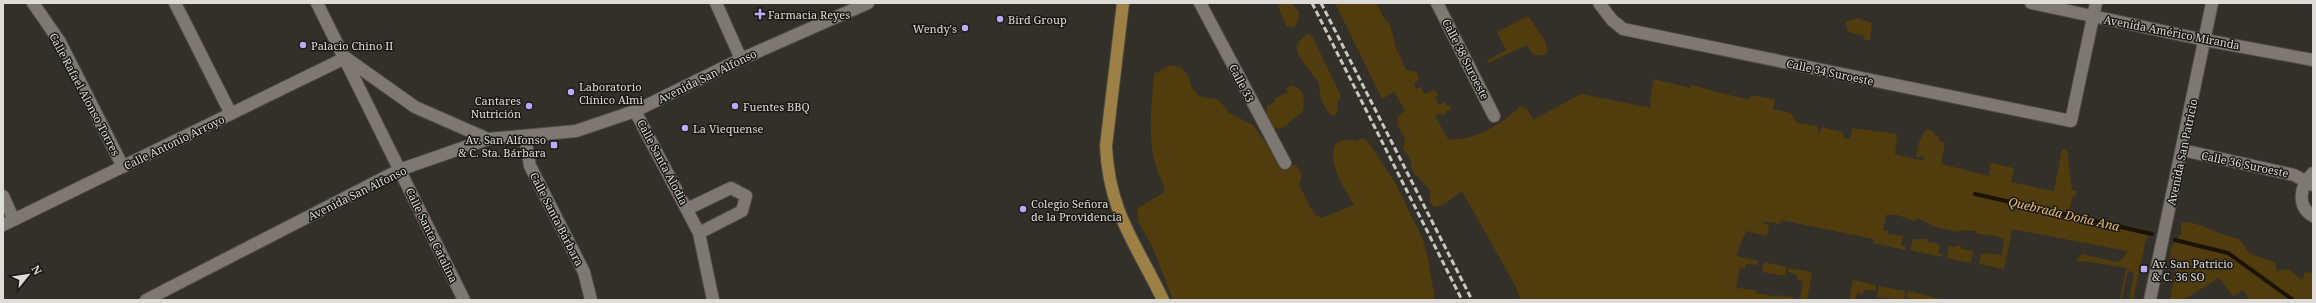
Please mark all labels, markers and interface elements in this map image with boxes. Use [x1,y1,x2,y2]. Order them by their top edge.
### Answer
place label: Farmacia Reyes [768,7,850,22]
marker: Farmacia Reyes [755,9,765,19]
street label: Avenida Américo Miranda [2103,11,2241,53]
place label: Bird Group [1008,12,1067,27]
marker: Bird Group [995,14,1005,24]
street label: Calle 38 Suroeste [1439,16,1493,102]
place label: Wendy's [913,21,957,36]
marker: Wendy's [960,23,970,33]
street label: Calle Rafael Alonso Torres [46,30,124,158]
place label: Palacio Chino II [311,38,393,53]
marker: Palacio Chino II [298,40,308,50]
street label: Avenida San Alfonso [655,46,759,106]
street label: Calle 34 Suroeste [1785,55,1875,89]
street label: Calle 33 [1226,61,1258,105]
place label: Laboratorio Clínico Almi [579,79,643,107]
marker: Laboratorio Clínico Almi [566,87,576,97]
place label: Cantares Nutrición [471,93,521,121]
street label: Avenida San Patricio [2163,97,2201,207]
place label: Fuentes BBQ [743,99,810,114]
marker: Cantares Nutrición [524,101,534,111]
marker: Fuentes BBQ [730,101,740,111]
street label: Calle Antonio Arroyo [121,111,227,173]
street label: Calle Santa Alodia [634,117,692,207]
place label: La Viequense [693,121,763,136]
marker: La Viequense [680,123,690,133]
place label: Av. San Alfonso & C. Sta. Bárbara [458,132,546,160]
marker: Av. San Alfonso & C. Sta. Bárbara [549,140,559,150]
street label: Calle 36 Suroeste [2200,147,2290,181]
street label: Avenida San Alfonso [305,163,409,223]
street label: Calle Santa Bárbara [527,170,587,268]
street label: Calle Santa Catalina [402,185,462,285]
water label: Quebrada Doña Ana [2007,193,2121,235]
place label: Colegio Señora de la Providencia [1031,196,1122,224]
marker: Colegio Señora de la Providencia [1018,204,1028,214]
north arrow [8,255,48,295]
place label: Av. San Patricio & C. 36 SO [2152,256,2233,284]
text: N [28,262,46,278]
marker: Av. San Patricio & C. 36 SO [2139,264,2149,274]

